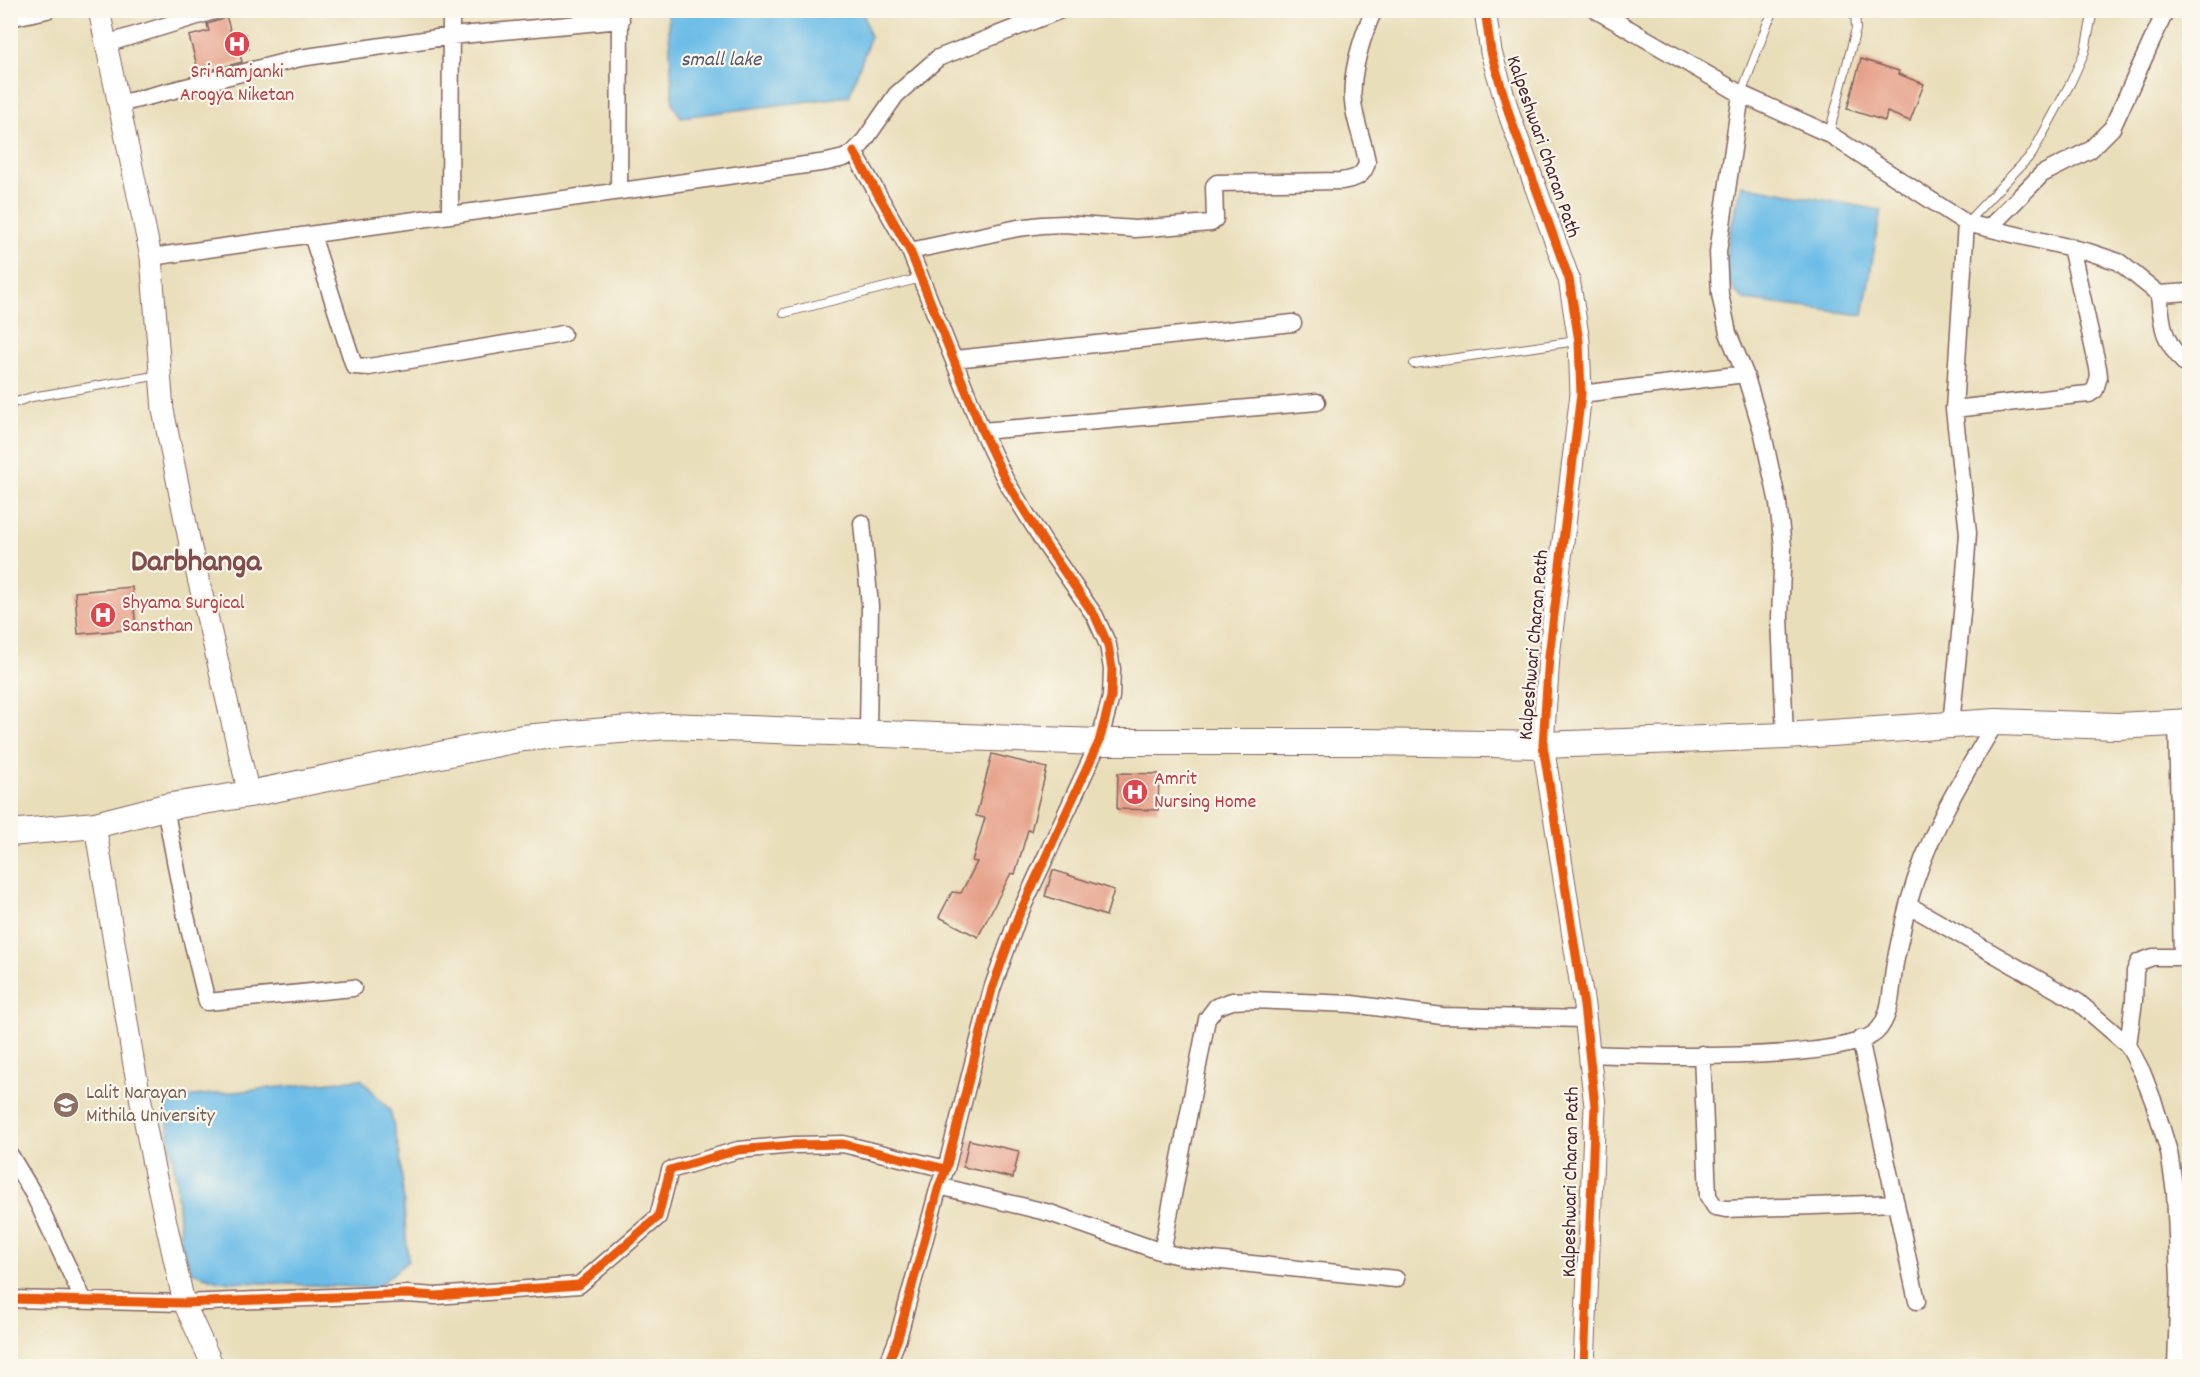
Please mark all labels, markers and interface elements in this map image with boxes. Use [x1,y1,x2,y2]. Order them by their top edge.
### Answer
hospital icon: Sri Ramjanki Arogya Niketan [222,29,252,59]
water label: small lake [681,46,763,76]
street label: Kalpeshwari Charan Path [1498,52,1586,242]
place label: Sri Ramjanki Arogya Niketan [180,59,294,110]
district label: Darbhanga [131,541,262,587]
street label: Kalpeshwari Charan Path [1513,549,1557,741]
place label: Shyama Surgical Sansthan [122,590,245,641]
hospital icon: Shyama Surgical Sansthan [88,600,118,630]
place label: Amrit Nursing Home [1154,766,1256,817]
hospital icon: Amrit Nursing Home [1120,777,1150,807]
place label: Lalit Narayan Mithila University [86,1080,216,1131]
street label: Kalpeshwari Charan Path [1556,1086,1588,1278]
school or university icon: Lalit Narayan Mithila University [51,1090,81,1120]

